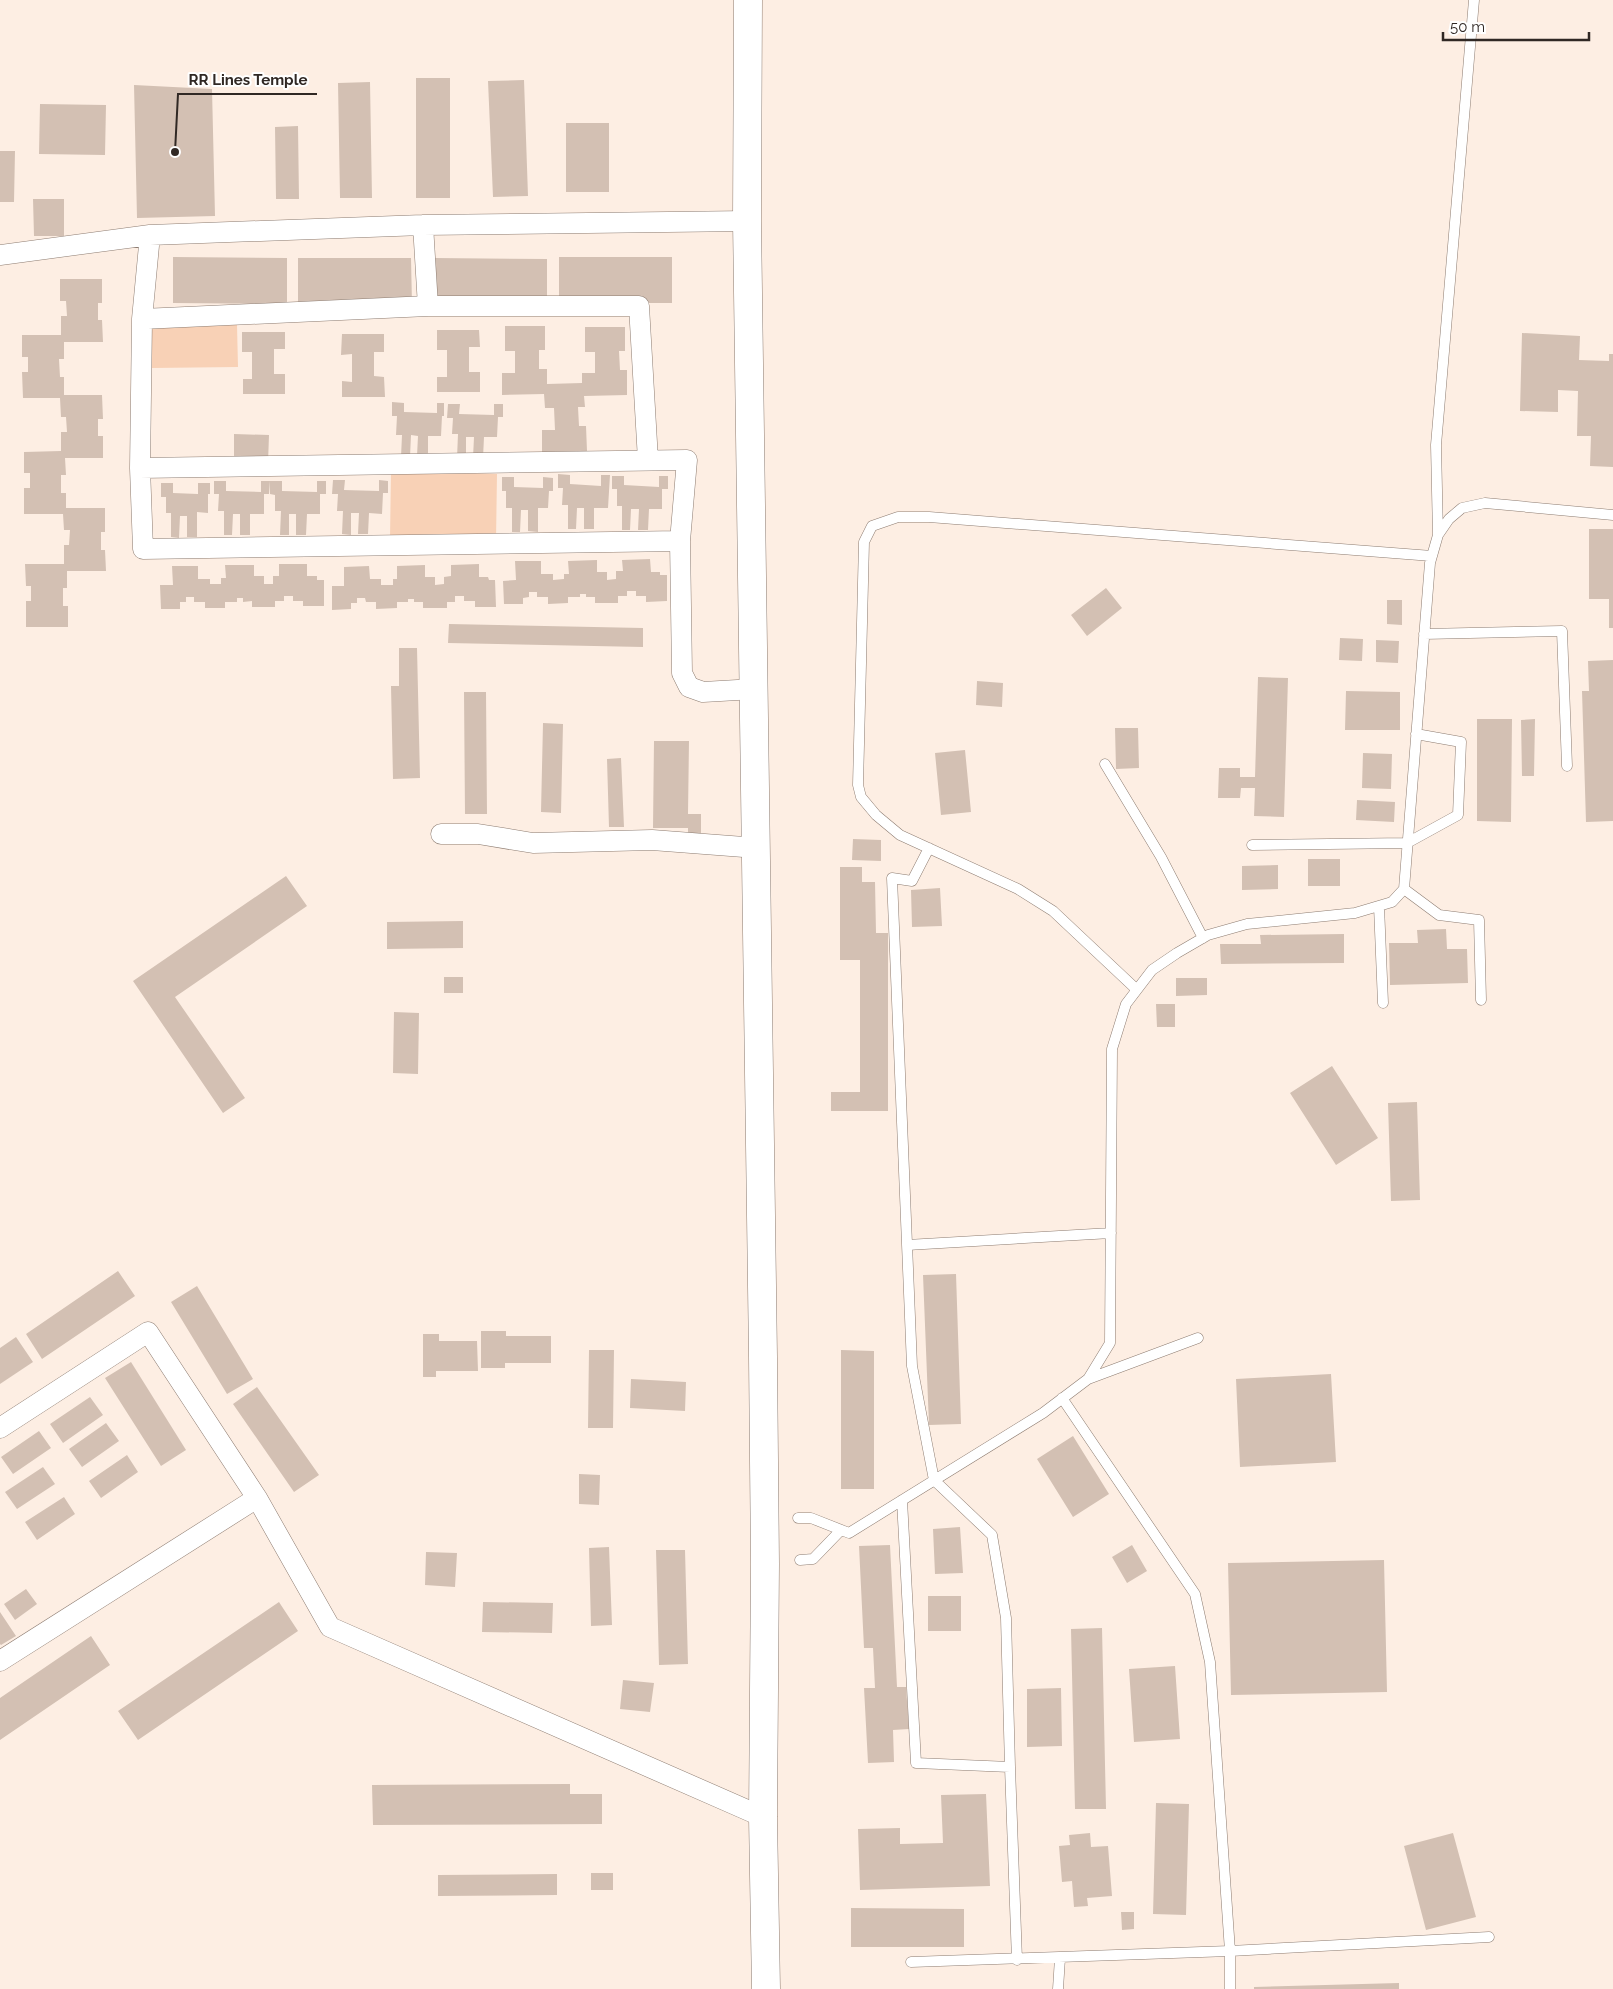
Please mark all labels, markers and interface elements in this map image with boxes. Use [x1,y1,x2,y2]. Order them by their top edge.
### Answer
scale bar [1443,10,1589,42]
text: 50 m [1450,18,1485,36]
callout: RR Lines Temple [178,64,317,94]
text: RR Lines Temple [189,71,307,89]

